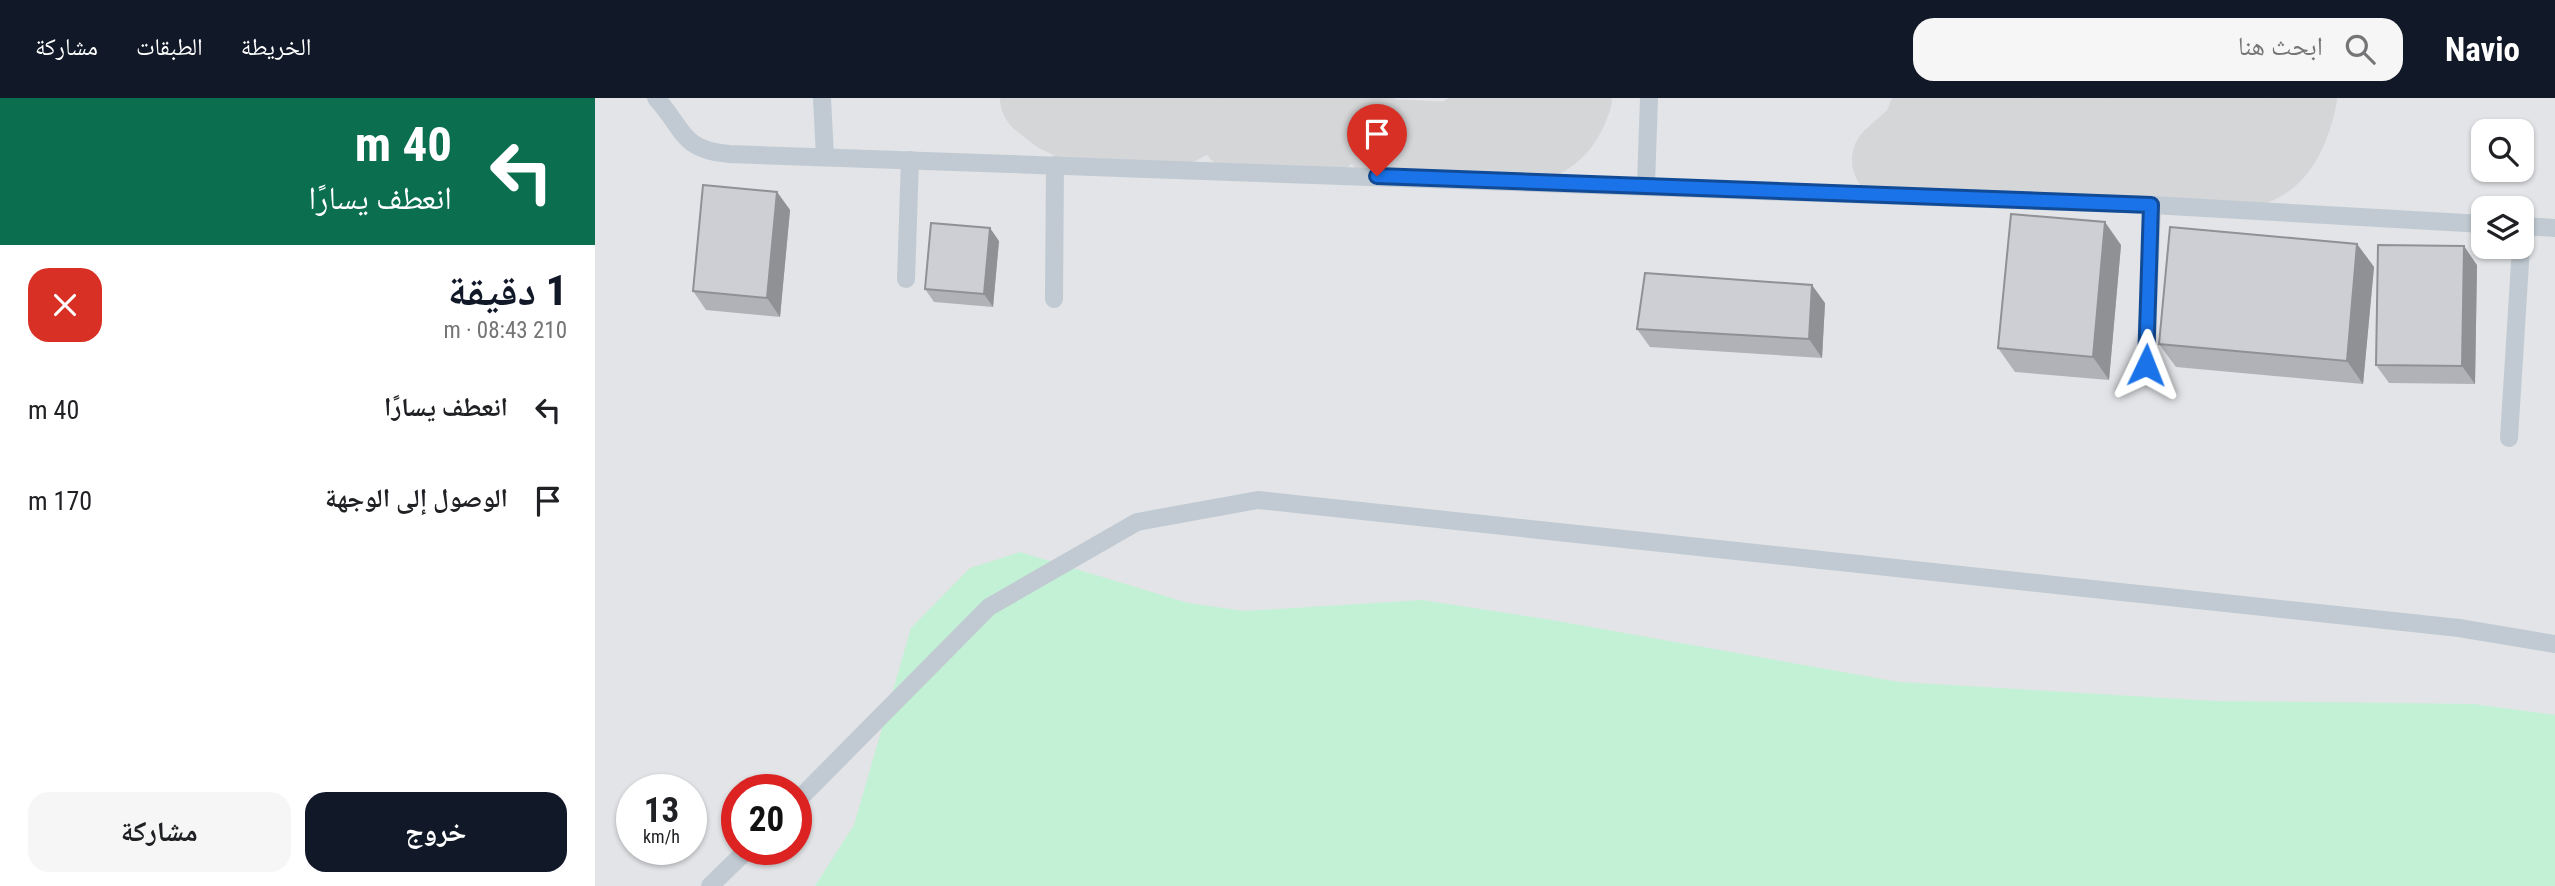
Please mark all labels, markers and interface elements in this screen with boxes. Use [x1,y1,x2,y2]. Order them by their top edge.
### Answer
search box [1913,18,2403,81]
icon: search [2341,30,2379,68]
text: Navio [2445,30,2520,69]
text: ابحث هنا [2238,31,2323,61]
text: مشاركة [35,33,98,61]
text: الطبقات [136,33,203,61]
text: الخريطة [241,33,311,61]
pin [1347,104,1407,176]
icon: arrive [1358,115,1396,153]
text: 40 m [355,116,452,173]
map controls [2471,119,2534,259]
button: search [2471,119,2534,182]
icon: left [476,126,567,217]
text: انعطف يسارًا [308,179,452,217]
button: layers [2471,196,2534,259]
text: 1 دقيقة [448,266,567,315]
button: close [28,268,102,342]
text: 210 m · 08:43 [443,317,567,344]
position arrow [2109,328,2183,402]
icon: left [529,391,567,429]
text: انعطف يسارًا [384,392,508,422]
text: 40 m [28,395,79,425]
icon: arrive [529,482,567,520]
text: الوصول إلى الوجهة [325,483,508,513]
text: 170 m [28,486,92,516]
speed limit sign: 20 [721,774,812,865]
text: 13 [644,790,679,831]
button: مشاركة [28,792,291,872]
button: خروج [305,792,567,872]
text: km/h [643,826,680,847]

